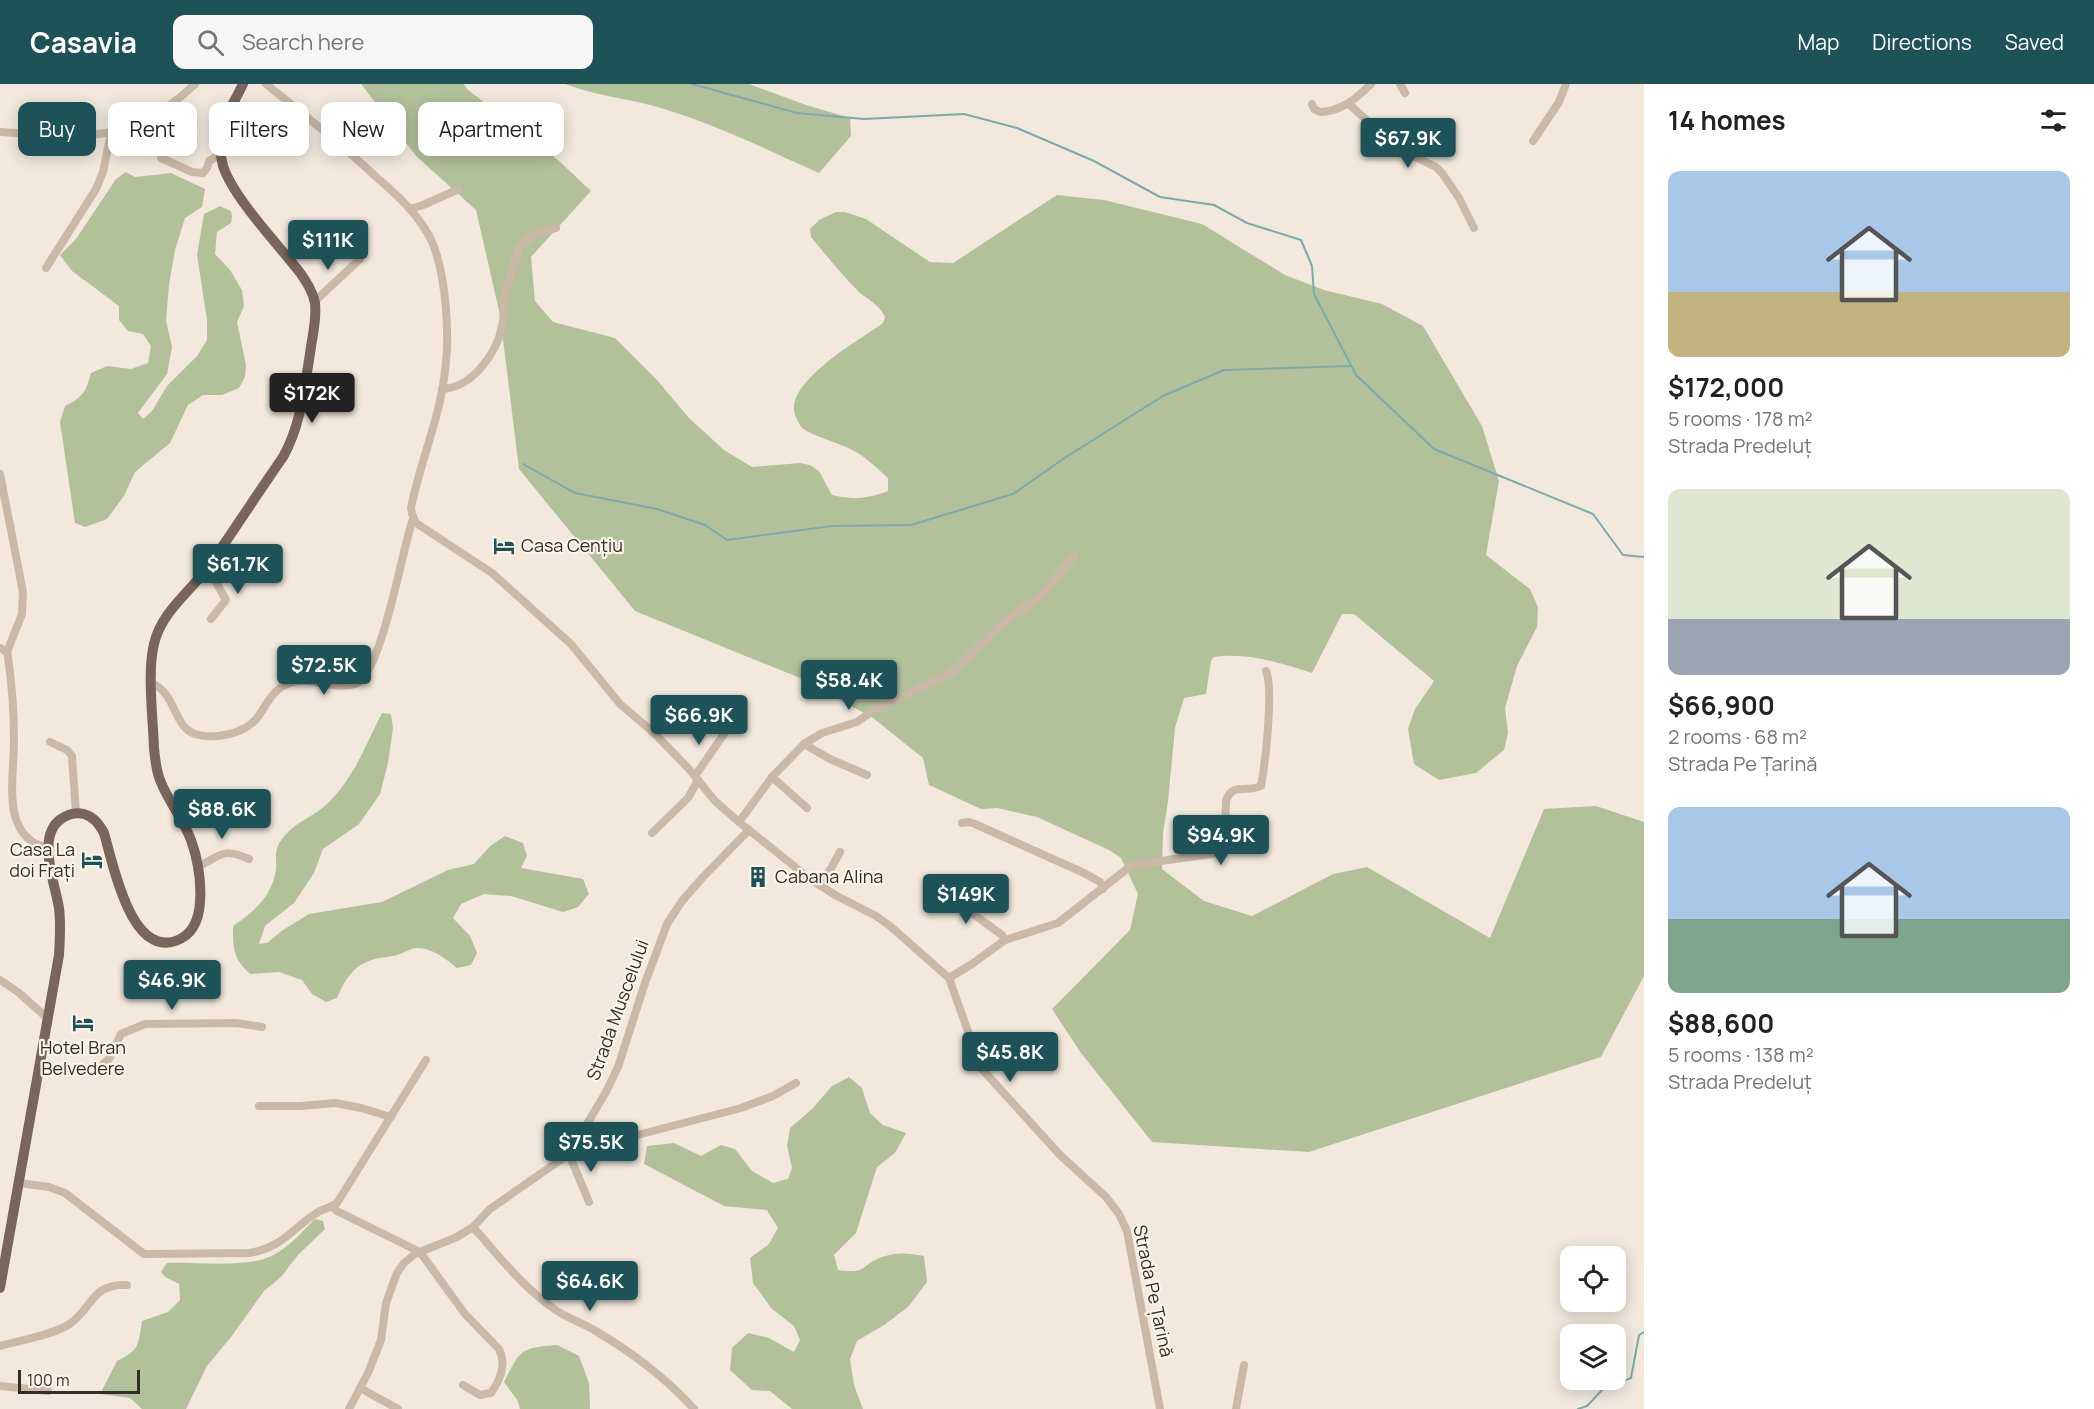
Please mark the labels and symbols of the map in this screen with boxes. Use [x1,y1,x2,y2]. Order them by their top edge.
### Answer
pin: $67.9K [1359,118,1457,169]
pin: $111K [286,220,370,271]
pin: $172K [270,373,354,424]
place label: Casa Cențiu [521,533,623,557]
hotel icon: Casa Cențiu [492,534,516,558]
pin: $61.7K [189,544,287,595]
pin: $72.5K [275,645,373,696]
pin: $58.4K [800,660,898,711]
pin: $66.9K [650,695,748,746]
pin: $88.6K [173,789,271,840]
pin: $94.9K [1172,815,1270,866]
place label: Casa La doi Frați [9,837,75,882]
hotel icon: Casa La doi Frați [80,848,104,872]
place label: Cabana Alina [775,864,883,888]
building icon: Cabana Alina [746,865,770,889]
pin: $149K [924,874,1008,925]
street label: Strada Muscelului [580,936,654,1083]
pin: $46.9K [123,960,221,1011]
hotel icon: Hotel Bran Belvedere [71,1011,95,1035]
pin: $45.8K [961,1032,1059,1083]
place label: Hotel Bran Belvedere [40,1035,126,1080]
pin: $75.5K [542,1122,640,1173]
street label: Strada Pe Țarină [1128,1223,1180,1359]
pin: $64.6K [541,1261,639,1312]
scale bar [18,1367,140,1394]

